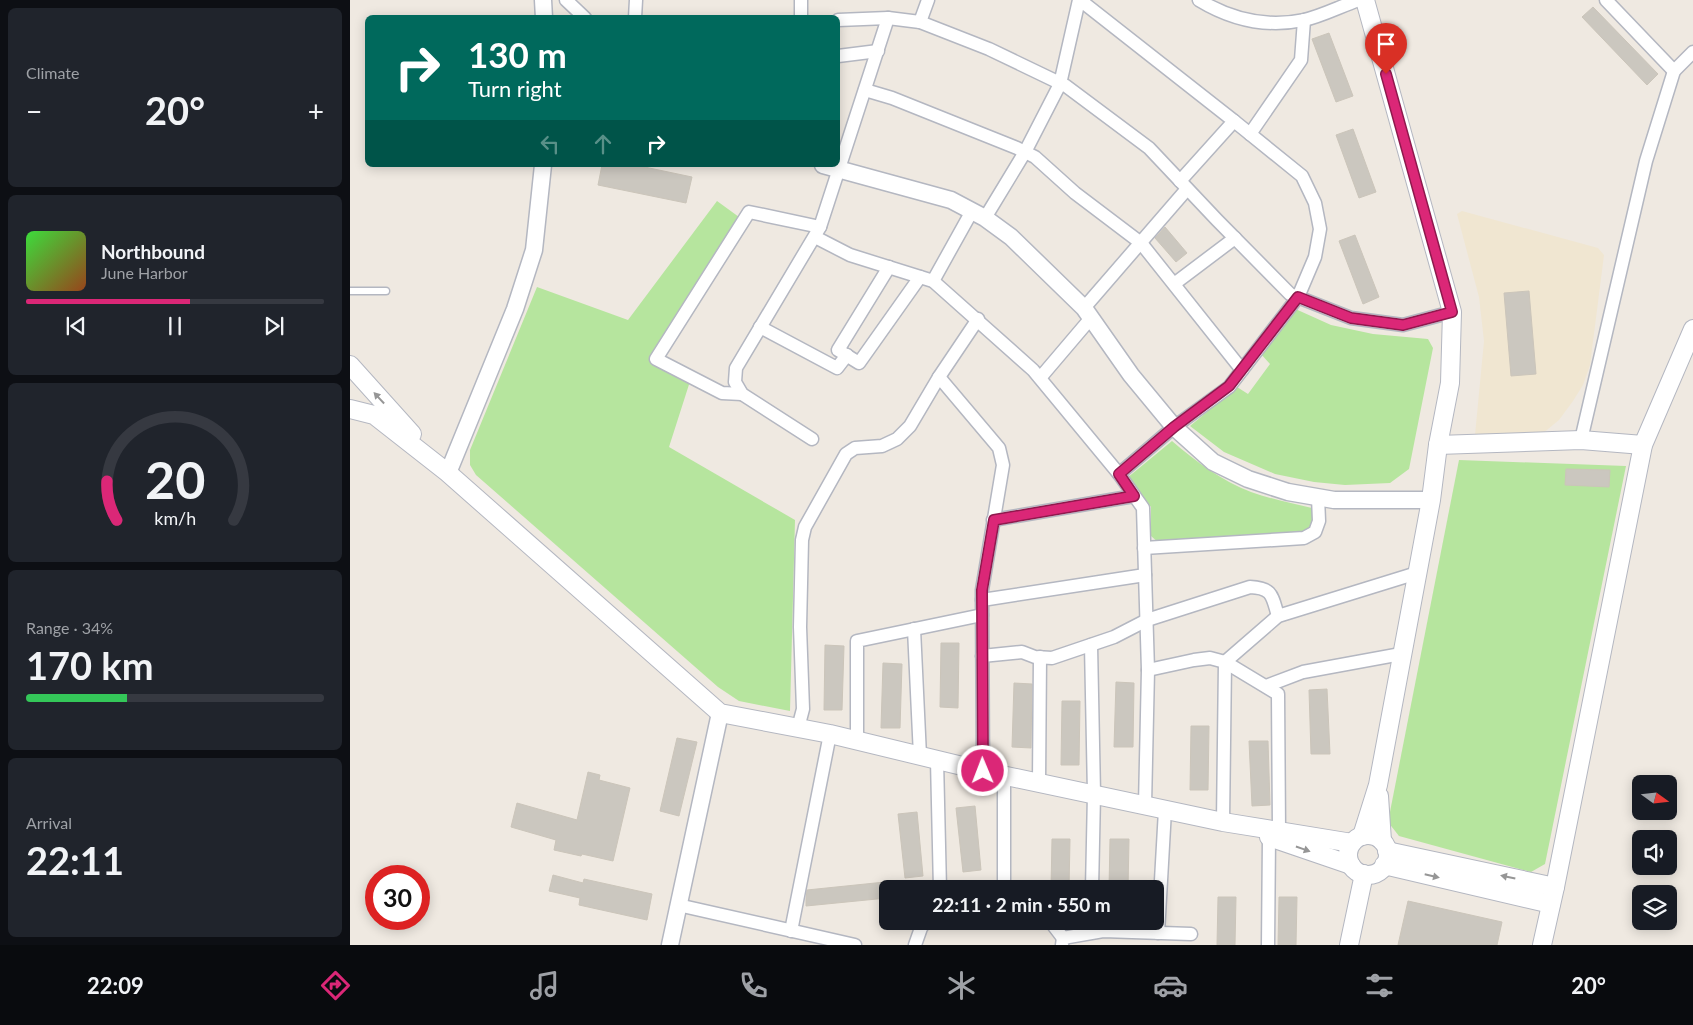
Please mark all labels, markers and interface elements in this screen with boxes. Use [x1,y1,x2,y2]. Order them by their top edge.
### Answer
pin [1365,23,1407,74]
icon: arrive [1372,30,1400,58]
text: 130 m [468,33,567,75]
icon: right [385,35,450,100]
text: Climate [26,63,79,82]
text: Turn right [468,75,562,102]
text: 20° [145,87,205,133]
text: − [26,94,42,128]
text: + [308,94,324,128]
icon: left [536,130,564,158]
icon: ahead [589,130,617,158]
icon: right [642,130,670,158]
text: Northbound [101,240,205,263]
text: June Harbor [101,263,188,282]
icon: previous [62,312,90,340]
icon: pause [161,312,189,340]
icon: next [260,312,288,340]
one-way arrow [373,393,385,405]
text: 20 [145,448,205,510]
text: km/h [154,507,196,529]
text: Range · 34% [26,618,113,637]
text: 170 km [26,642,154,688]
position arrow [956,744,1008,796]
north arrow [1632,775,1678,820]
map controls [1632,775,1677,930]
text: Arrival [26,813,72,832]
button: sound [1632,830,1677,875]
text: 22:11 [26,837,124,883]
one-way arrow [1295,846,1310,853]
speed limit sign: 30 [365,865,430,930]
one-way arrow [1424,872,1439,880]
one-way arrow [1500,873,1515,881]
button: layers [1632,885,1677,930]
text: 22:11 · 2 min · 550 m [932,893,1111,916]
icon: directions [318,968,353,1003]
icon: music [527,968,562,1003]
icon: phone [736,968,771,1003]
icon: climate [944,968,979,1003]
icon: car [1153,968,1188,1003]
icon: filters [1362,968,1397,1003]
text: 22:09 [87,972,144,999]
text: 20° [1571,972,1606,999]

